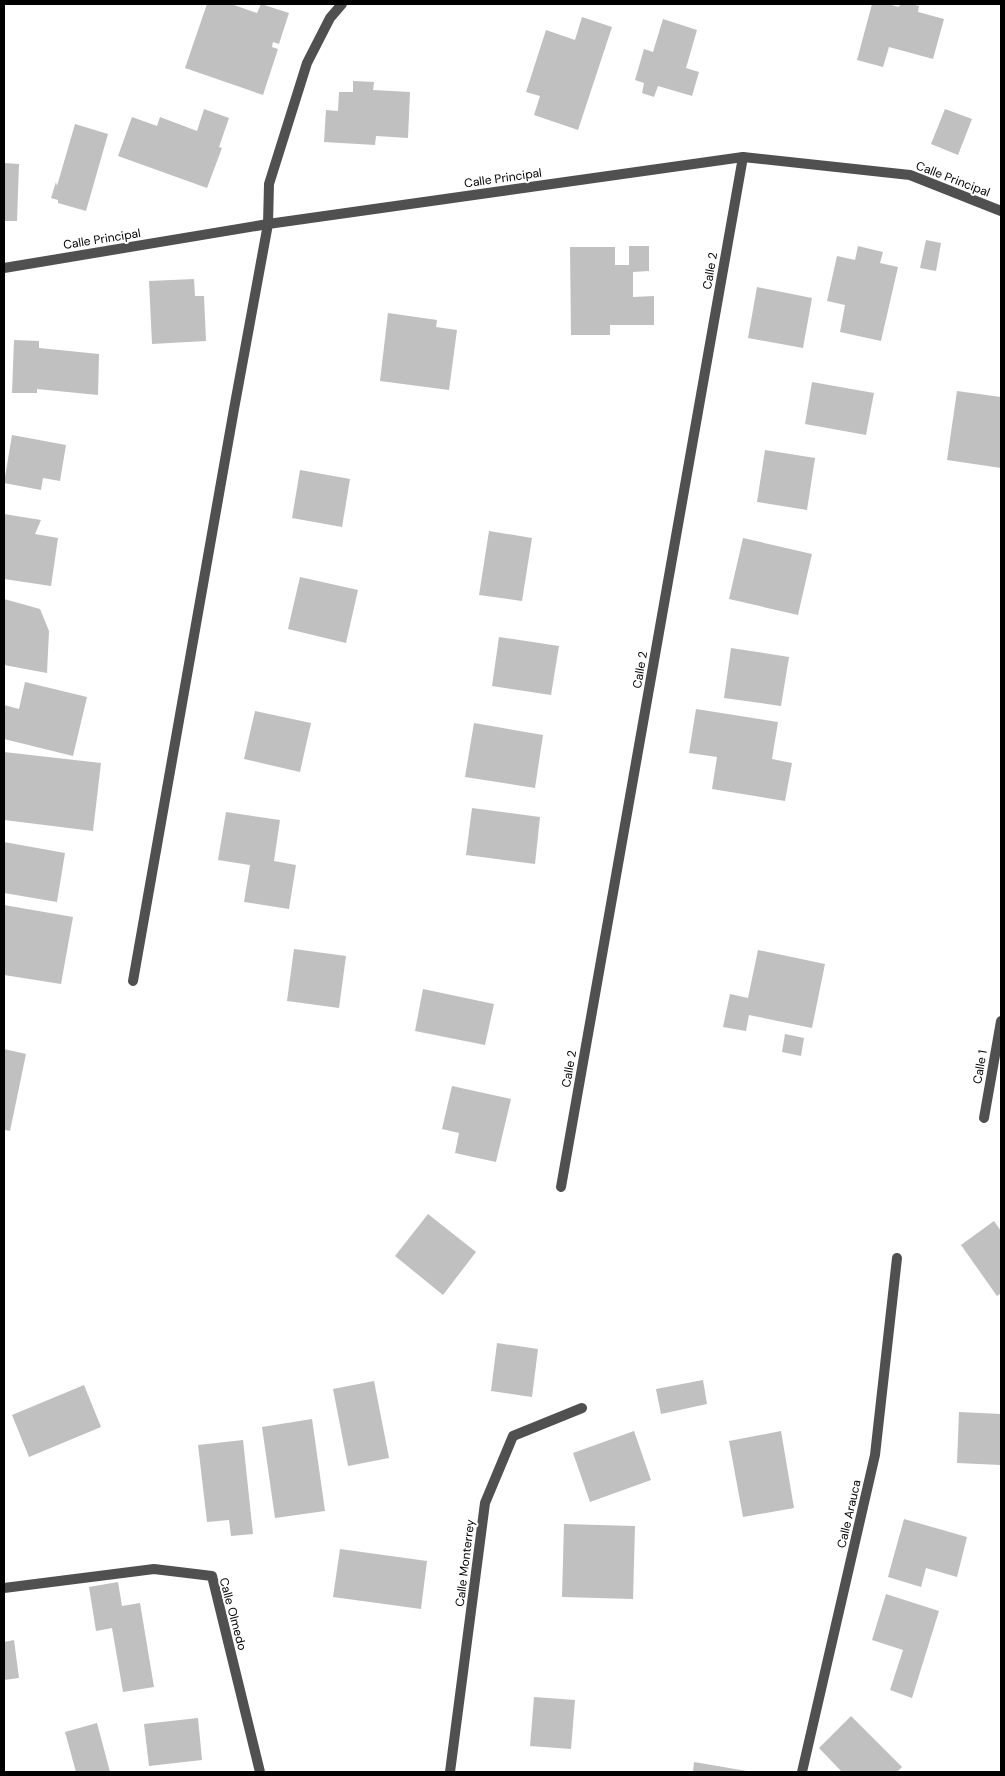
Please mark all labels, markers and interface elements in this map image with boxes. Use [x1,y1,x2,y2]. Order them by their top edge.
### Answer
street label: Calle Principal [914,158,992,200]
street label: Calle Principal [463,165,543,191]
street label: Calle Principal [62,225,142,253]
street label: Calle 2 [699,251,721,291]
street label: Calle 2 [629,650,651,690]
street label: Calle 2 [558,1049,580,1089]
street label: Calle 1 [969,1049,991,1085]
street label: Calle Arauca [833,1478,865,1550]
street label: Calle Monterrey [452,1518,478,1608]
street label: Calle Olmedo [216,1576,250,1652]

